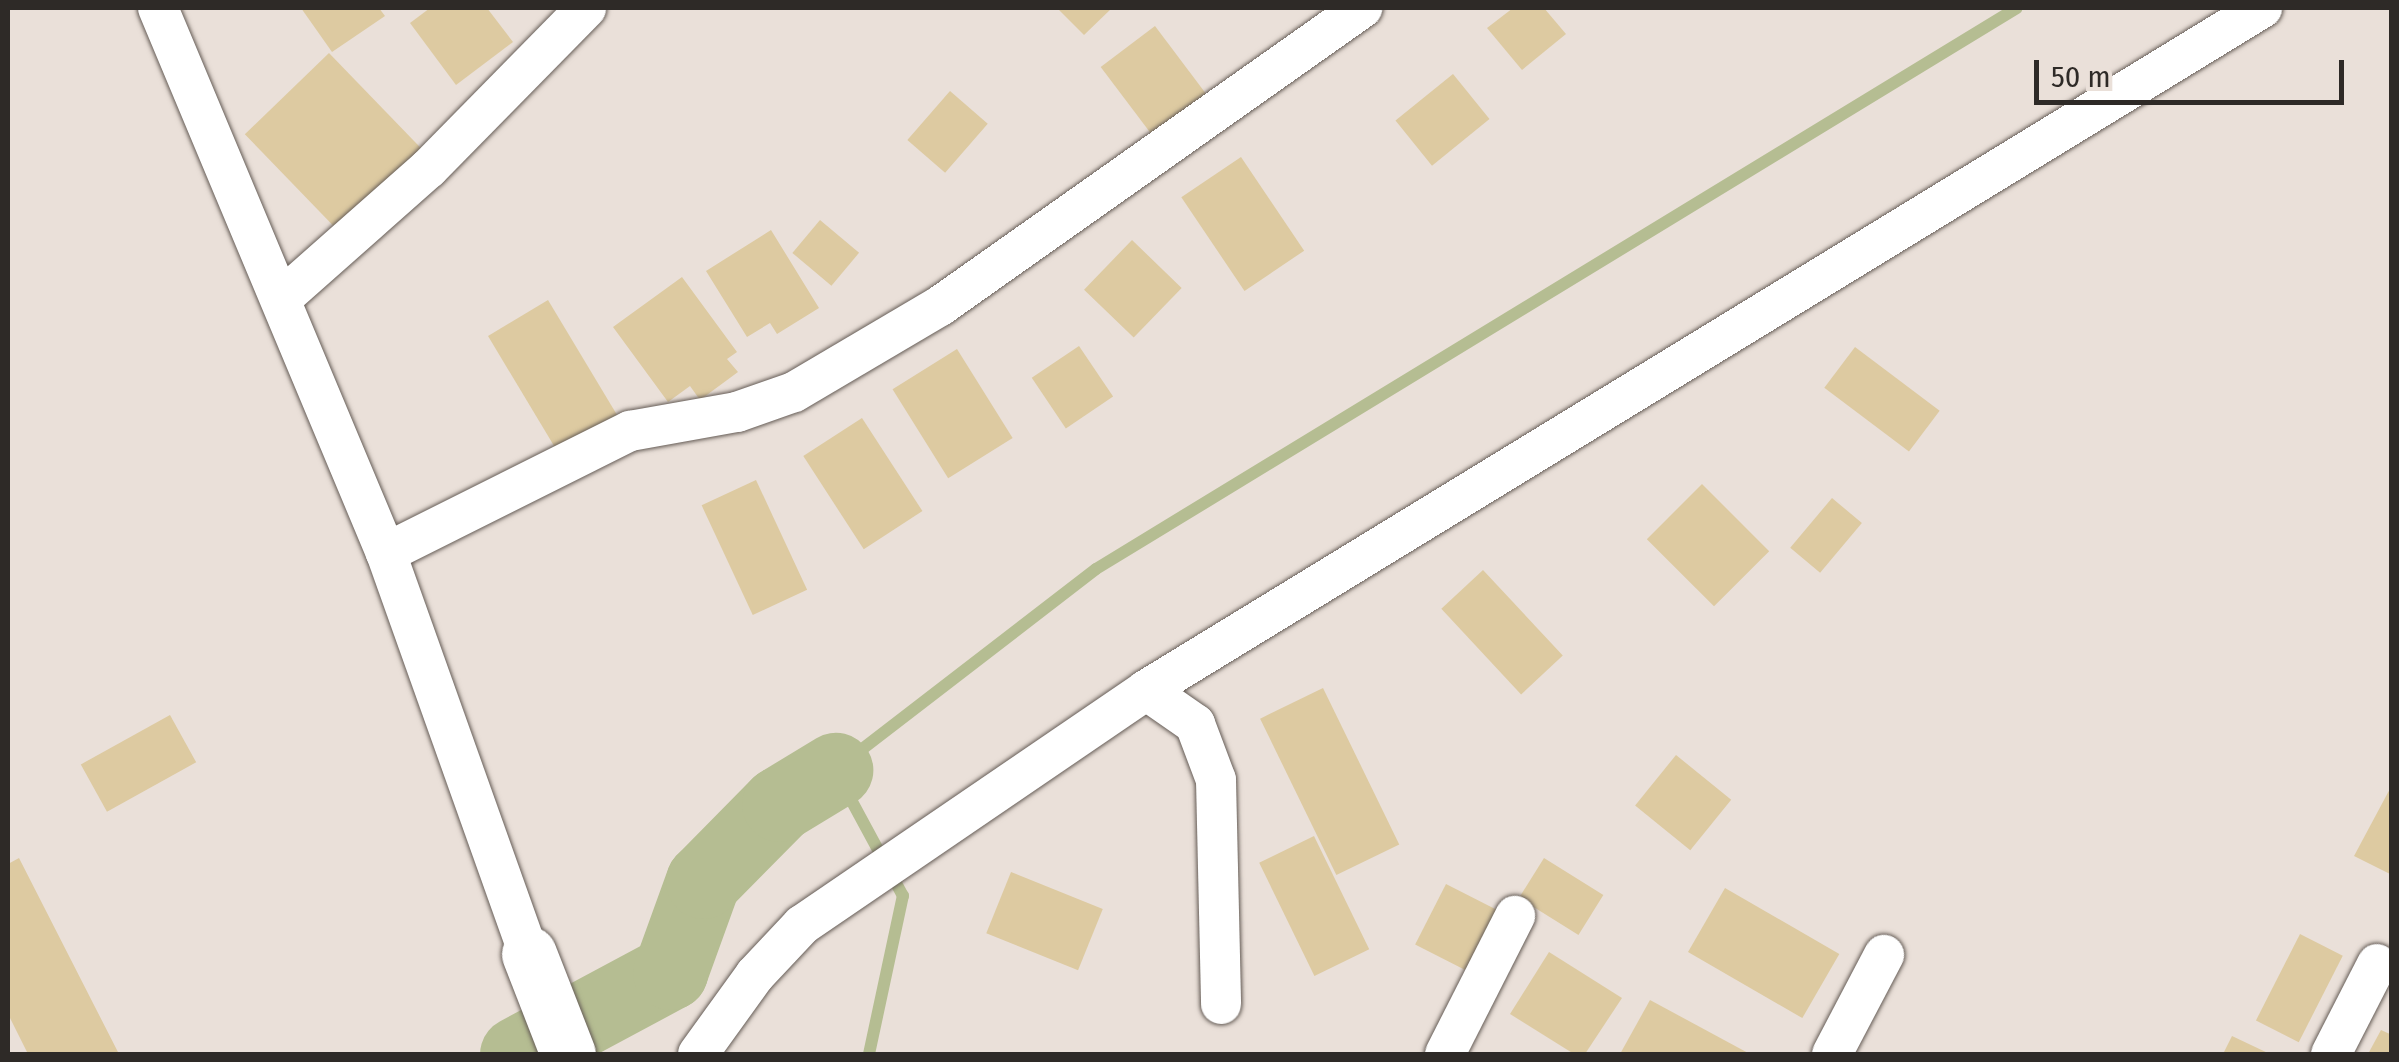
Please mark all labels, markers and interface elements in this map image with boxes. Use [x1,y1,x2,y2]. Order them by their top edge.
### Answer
scale bar [2039,40,2349,102]
text: 50 m [2051,59,2111,95]

